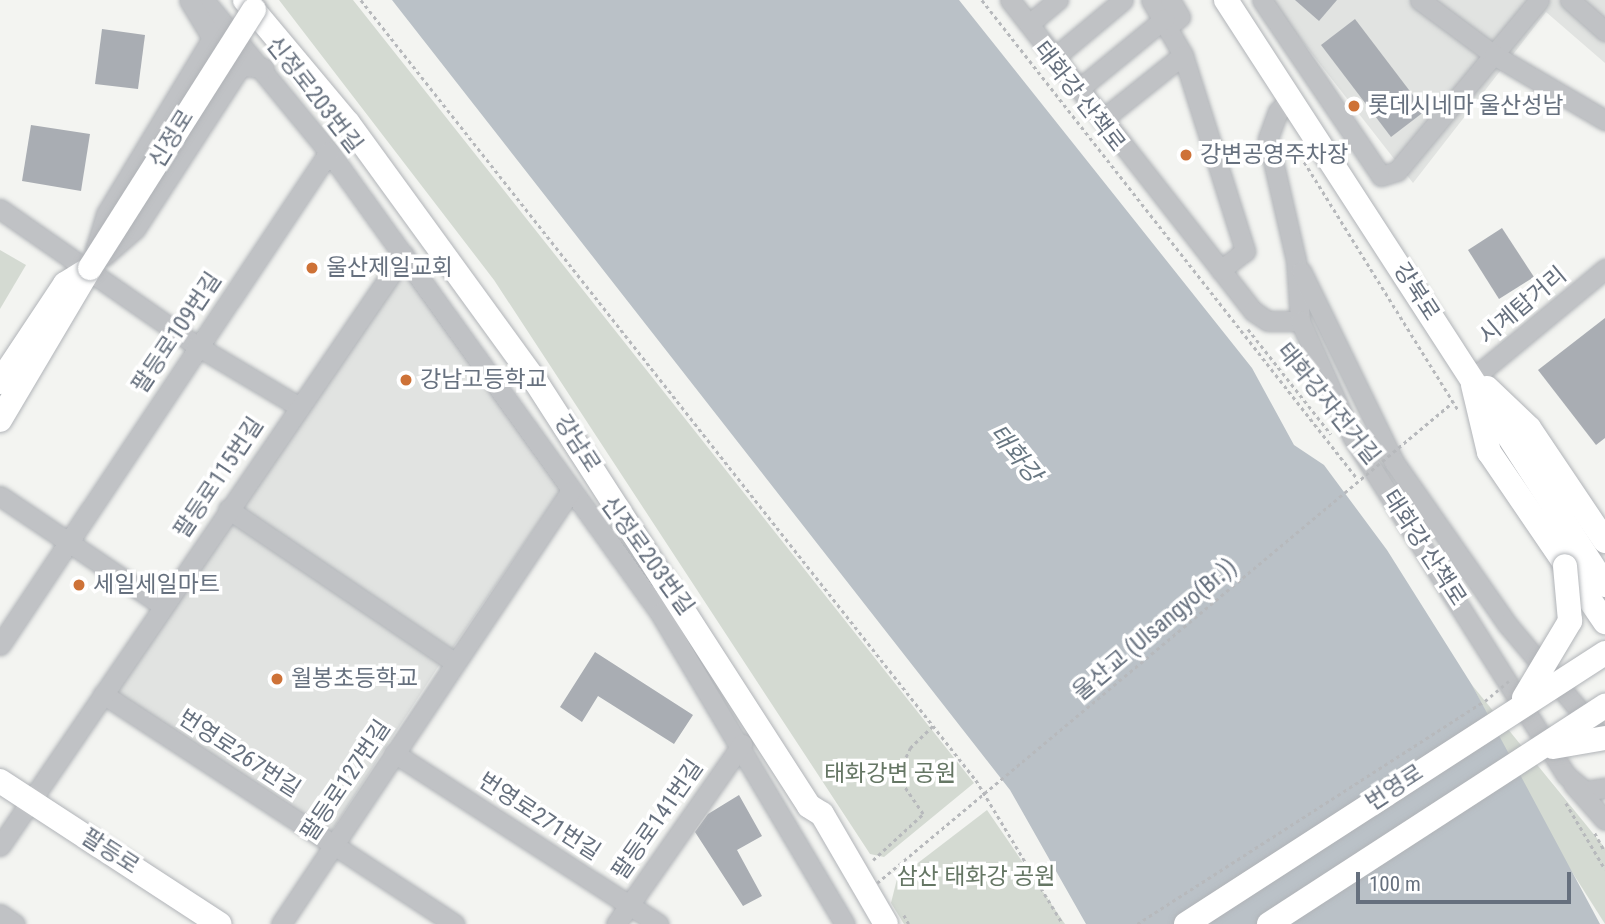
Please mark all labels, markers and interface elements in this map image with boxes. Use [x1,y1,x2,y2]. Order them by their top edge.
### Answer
street label: 신정로203번길 [260,31,368,159]
street label: 태화강 산책로 [1027,36,1131,158]
place label: 롯데시네마 울산성남 [1368,92,1564,120]
marker: 롯데시네마 울산성남 [1346,98,1362,114]
street label: 신정로 [143,105,201,173]
place label: 강변공영주차장 [1200,141,1348,169]
marker: 강변공영주차장 [1178,147,1194,163]
place label: 울산제일교회 [326,254,453,282]
street label: 강북로 [1387,258,1445,326]
marker: 울산제일교회 [304,260,320,276]
street label: 시계탑거리 [1474,261,1572,351]
street label: 팔등로109번길 [126,267,228,399]
street label: 태화강자전거길 [1271,338,1385,470]
place label: 강남고등학교 [420,366,547,394]
marker: 강남고등학교 [398,372,414,388]
street label: 강남로 [548,410,606,478]
street label: 팔등로115번길 [168,412,270,544]
water label: 태화강 [983,419,1047,489]
street label: 태화강 산책로 [1376,485,1472,611]
street label: 신정로203번길 [595,491,699,621]
street label: 울산교 (Ulsangyo(Br.)) [1068,553,1242,707]
place label: 세일세일마트 [93,571,220,599]
marker: 세일세일마트 [71,577,87,593]
place label: 월봉초등학교 [291,665,418,693]
marker: 월봉초등학교 [269,671,285,687]
street label: 번영로267번길 [173,704,305,804]
street label: 팔등로127번길 [295,715,397,847]
street label: 팔등로141번길 [607,755,709,885]
street label: 번영로 [1361,759,1429,817]
park label: 태화강변 공원 [824,760,956,788]
street label: 번영로271번길 [473,767,605,867]
street label: 팔등로 [76,823,144,881]
scale bar [1360,858,1575,902]
park label: 삼산 태화강 공원 [897,863,1055,891]
text: 100 m [1369,872,1421,896]

